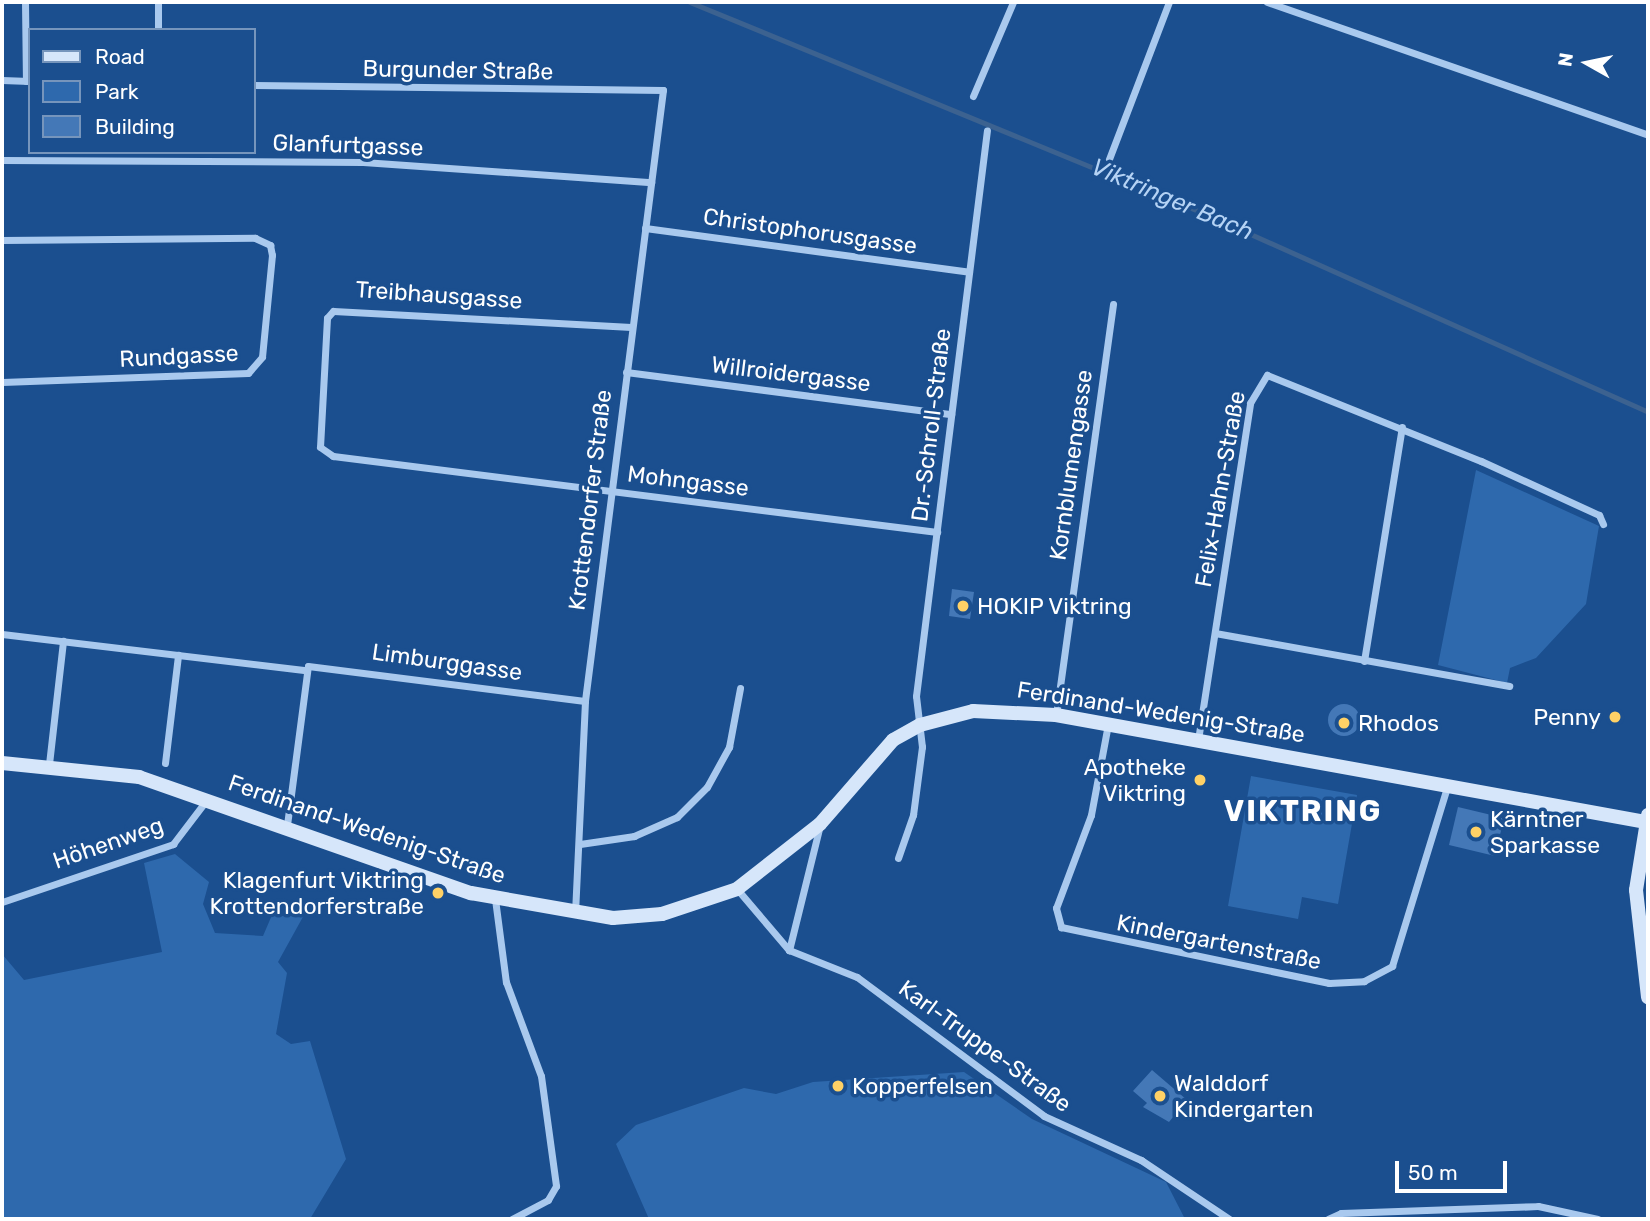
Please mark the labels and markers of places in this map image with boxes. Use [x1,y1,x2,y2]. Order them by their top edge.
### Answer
place label: HOKIP Viktring [977,592,1133,620]
marker: HOKIP Viktring [955,598,971,614]
place label: Penny [1533,703,1601,731]
place label: Rhodos [1358,709,1439,737]
marker: Penny [1607,709,1623,725]
marker: Rhodos [1336,715,1352,731]
place label: Apotheke Viktring [1084,753,1186,807]
marker: Apotheke Viktring [1192,772,1208,788]
place label: Kärntner Sparkasse [1490,805,1600,859]
marker: Kärntner Sparkasse [1468,824,1484,840]
place label: Klagenfurt Viktring Krottendorferstraße [210,866,424,920]
marker: Klagenfurt Viktring Krottendorferstraße [430,885,446,901]
place label: Walddorf Kindergarten [1174,1069,1313,1123]
place label: Kopperfelsen [852,1072,993,1100]
marker: Kopperfelsen [830,1078,846,1094]
marker: Walddorf Kindergarten [1152,1088,1168,1104]

